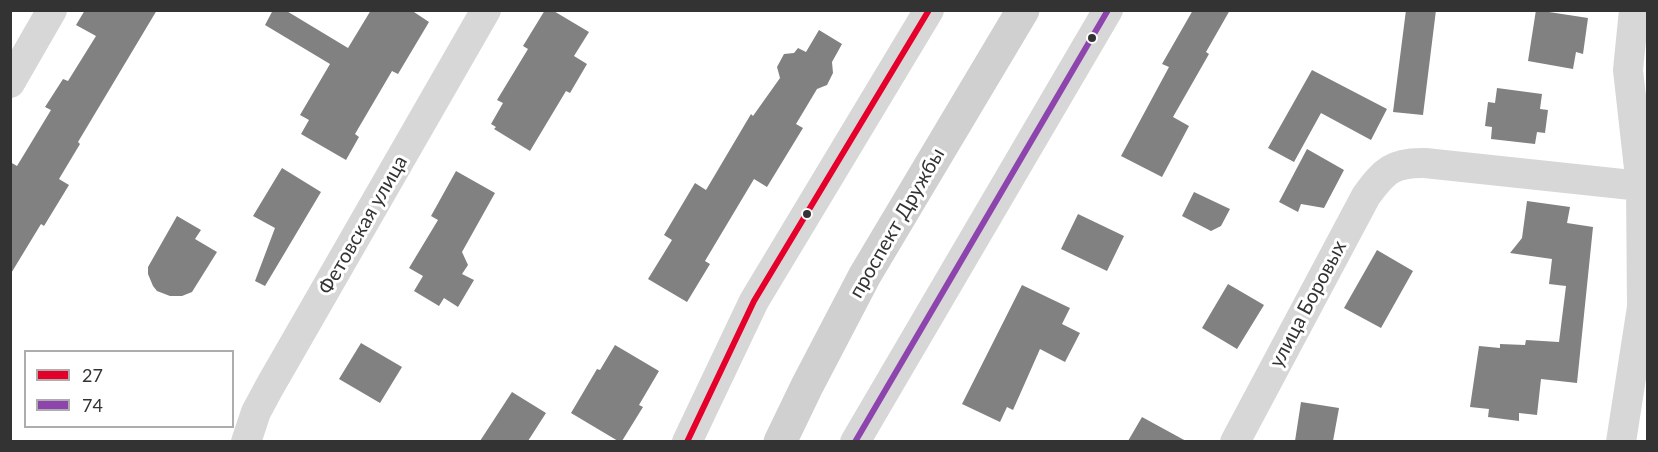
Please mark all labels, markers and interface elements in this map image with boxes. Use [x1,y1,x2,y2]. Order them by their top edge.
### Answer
unlabelled marker [1086,32,1098,44]
street label: проспект Дружбы [844,144,950,302]
street label: Фетовская улица [314,151,412,299]
unlabelled marker [801,208,813,220]
street label: улица Боровых [1264,236,1352,372]
legend [24,350,234,428]
text: 27 [82,364,103,386]
text: 74 [82,394,103,416]

